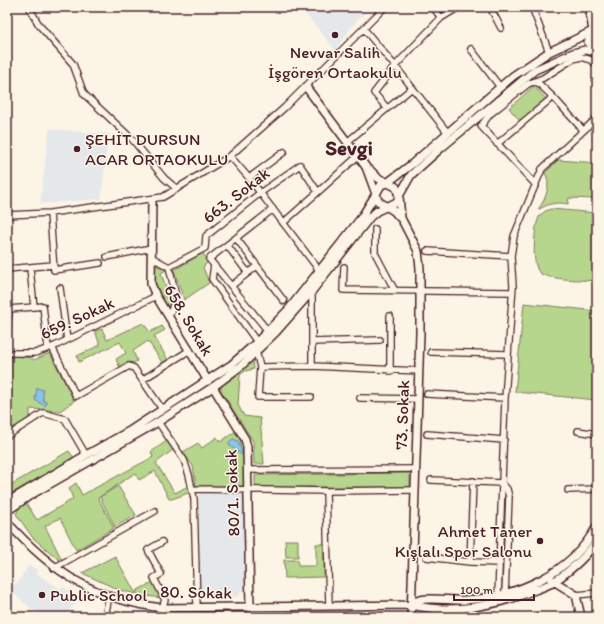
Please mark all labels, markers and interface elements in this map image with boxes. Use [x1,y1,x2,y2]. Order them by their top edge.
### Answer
marker: Nevvar Salih İşgören Ortaokulu [330,30,340,40]
place label: Nevvar Salih İşgören Ortaokulu [268,42,402,82]
place label: ŞEHİT DURSUN ACAR ORTAOKULU [85,129,228,169]
district label: Sevgi [325,135,373,161]
marker: ŞEHİT DURSUN ACAR ORTAOKULU [72,144,82,154]
street label: 663. Sokak [199,162,274,227]
street label: 658. Sokak [160,281,218,359]
street label: 659. Sokak [37,292,117,344]
street label: 73. Sokak [391,379,413,450]
street label: 80/1. Sokak [220,449,244,537]
place label: Ahmet Taner Kışlalı Spor Salonu [395,521,533,561]
marker: Ahmet Taner Kışlalı Spor Salonu [535,536,545,546]
scale bar [454,576,534,602]
street label: 80. Sokak [160,581,232,603]
text: 100 m [460,583,493,597]
place label: Public School [50,585,147,605]
marker: Public School [37,590,47,600]

